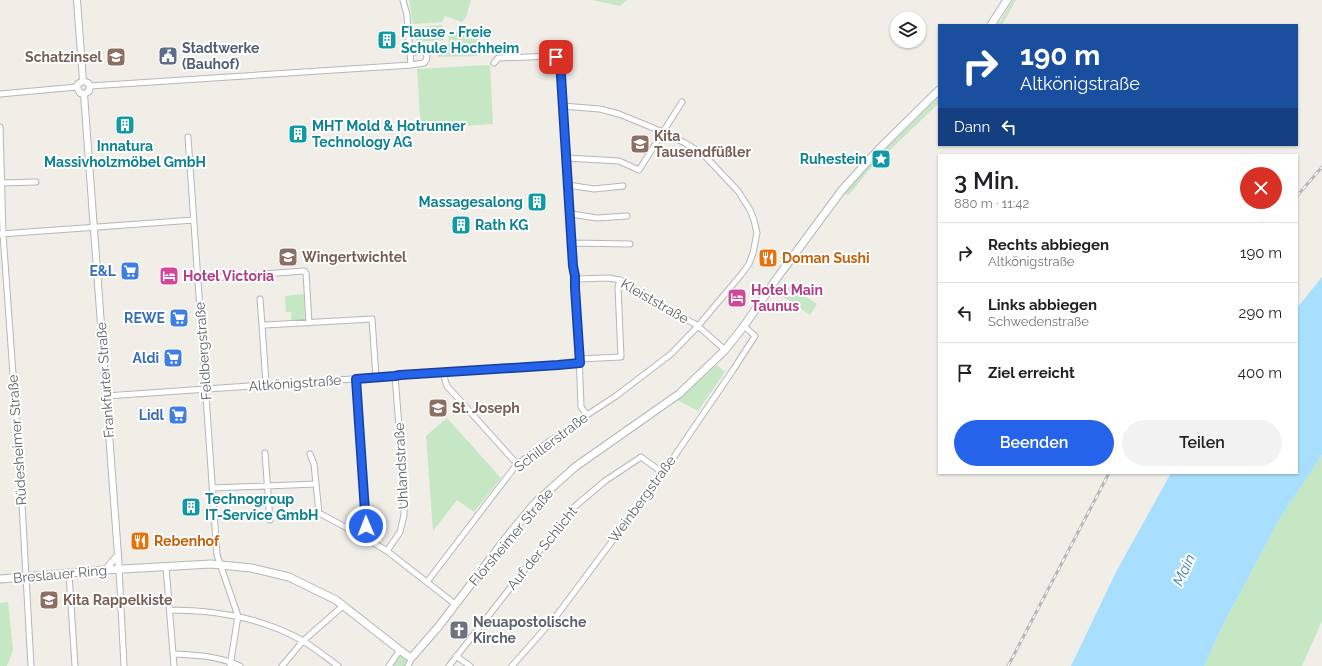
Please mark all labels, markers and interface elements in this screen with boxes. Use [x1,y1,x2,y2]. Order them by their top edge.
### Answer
map controls [890,12,926,48]
button: layers [890,12,926,48]
place label: Flause - Freie Schule Hochheim [401,24,519,56]
building icon: Flause - Freie Schule Hochheim [376,29,398,51]
text: 190 m [1020,39,1100,72]
place label: Stadtwerke (Bauhof) [182,40,260,72]
pin [539,40,573,74]
icon: right [954,40,1006,92]
public building icon: Stadtwerke (Bauhof) [157,45,179,67]
school or university icon: Schatzinsel [105,46,127,68]
icon: arrive [545,46,567,68]
place label: Schatzinsel [25,49,103,65]
text: Altkönigstraße [1020,73,1140,94]
building icon: Innatura Massivholzmöbel GmbH [114,114,136,136]
icon: left [998,116,1020,138]
place label: MHT Mold & Hotrunner Technology AG [312,118,466,150]
text: Dann [954,118,990,136]
building icon: MHT Mold & Hotrunner Technology AG [287,123,309,145]
place label: Kita Tausendfüßler [654,128,751,160]
school or university icon: Kita Tausendfüßler [629,133,651,155]
place label: Innatura Massivholzmöbel GmbH [44,138,206,170]
place icon: Ruhestein [870,148,892,170]
place label: Ruhestein [800,151,867,167]
text: 3 Min. [954,166,1019,195]
button: close [1240,167,1282,209]
building icon: Massagesalong [526,191,548,213]
place label: Massagesalong [419,194,523,210]
text: 880 m · 11:42 [954,196,1029,211]
building icon: Rath KG [450,214,472,236]
place label: Rath KG [475,217,528,233]
text: Rechts abbiegen [988,236,1109,254]
icon: right [954,242,976,264]
text: 190 m [1240,244,1282,262]
school or university icon: Wingertwichtel [277,246,299,268]
restaurant icon: Doman Sushi [757,247,779,269]
place label: Wingertwichtel [302,249,407,265]
place label: Doman Sushi [782,250,870,266]
text: Altkönigstraße [988,254,1074,269]
supermarket icon: E&L [119,260,141,282]
place label: E&L [89,263,117,279]
hotel icon: Hotel Victoria [158,265,180,287]
place label: Hotel Victoria [183,268,274,284]
street label: Kleiststraße [618,275,692,327]
place label: Hotel Main Taunus [751,282,823,314]
hotel icon: Hotel Main Taunus [726,287,748,309]
text: Links abbiegen [988,296,1097,314]
street label: Feldbergstraße [192,301,214,401]
icon: left [954,302,976,324]
text: 290 m [1239,304,1282,322]
supermarket icon: REWE [168,307,190,329]
place label: REWE [124,310,165,326]
text: Schwedenstraße [988,314,1089,329]
street label: Frankfurter Straße [93,322,117,438]
supermarket icon: Aldi [162,347,184,369]
place label: Aldi [133,350,159,366]
icon: arrive [954,362,976,384]
text: Ziel erreicht [988,364,1075,382]
text: 400 m [1238,364,1282,382]
street label: Altkönigstraße [248,372,342,394]
street label: Rüdesheimer Straße [4,374,30,506]
school or university icon: St. Joseph [427,397,449,419]
place label: St. Joseph [452,400,520,416]
supermarket icon: Lidl [167,404,189,426]
place label: Lidl [139,407,165,423]
street label: Schillerstraße [511,409,591,475]
button: Beenden [954,420,1114,466]
button: Teilen [1122,420,1282,466]
street label: Uhlandstraße [391,422,411,510]
street label: Weinbergstraße [605,453,679,545]
street label: Flörsheimer Straße [466,485,556,589]
place label: Technogroup IT-Service GmbH [205,491,318,523]
building icon: Technogroup IT-Service GmbH [180,496,202,518]
street label: Auf der Schlicht [504,503,581,593]
position arrow [345,505,387,547]
restaurant icon: Rebenhof [129,530,151,552]
place label: Rebenhof [154,533,220,549]
water label: Main [1169,551,1199,589]
street label: Breslauer Ring [12,562,108,586]
school or university icon: Kita Rappelkiste [38,589,60,611]
place label: Kita Rappelkiste [63,592,173,608]
place label: Neuapostolische Kirche [473,614,587,646]
church icon: Neuapostolische Kirche [448,619,470,641]

